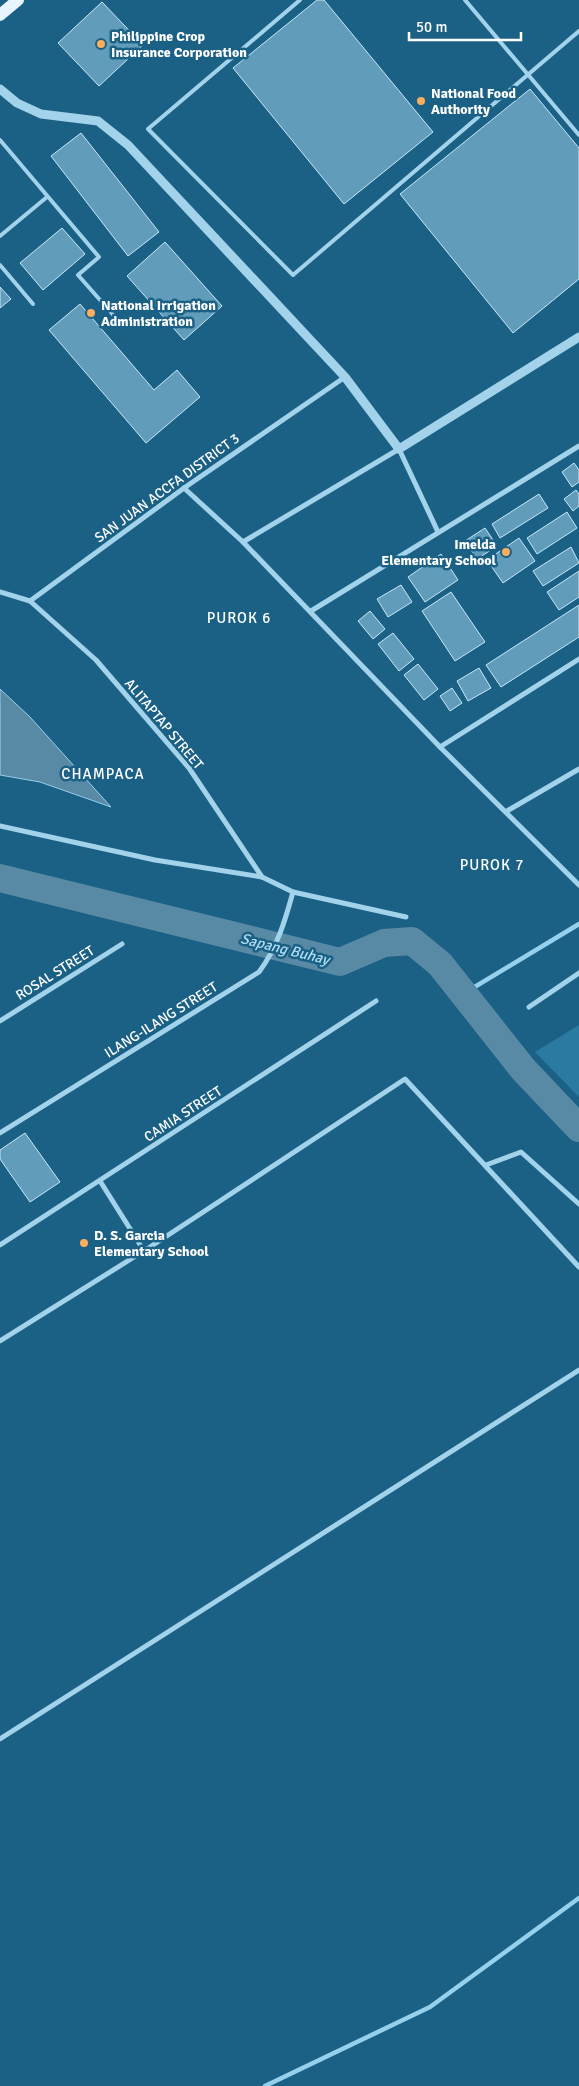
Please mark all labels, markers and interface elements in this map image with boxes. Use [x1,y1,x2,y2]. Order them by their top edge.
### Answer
scale bar [409,10,522,42]
text: 50 m [416,18,447,36]
place label: Philippine Crop Insurance Corporation [111,28,247,61]
marker: Philippine Crop Insurance Corporation [95,38,107,50]
place label: National Food Authority [431,85,516,118]
marker: National Food Authority [415,95,427,107]
place label: National Irrigation Administration [101,297,216,330]
marker: National Irrigation Administration [85,307,97,319]
street label: SAN JUAN ACCFA DISTRICT 3 [91,430,243,546]
place label: Imelda Elementary School [381,536,497,569]
marker: Imelda Elementary School [500,546,512,558]
district label: PUROK 6 [207,609,271,627]
street label: ALITAPTAP STREET [121,675,207,773]
district label: CHAMPACA [61,765,145,783]
district label: PUROK 7 [460,856,524,874]
water label: Sapang Buhay [239,929,333,969]
street label: ROSAL STREET [13,942,98,1004]
street label: ILANG-ILANG STREET [101,978,221,1062]
street label: CAMIA STREET [141,1082,225,1146]
place label: D. S. Garcia Elementary School [94,1227,209,1260]
marker: D. S. Garcia Elementary School [78,1237,90,1249]

